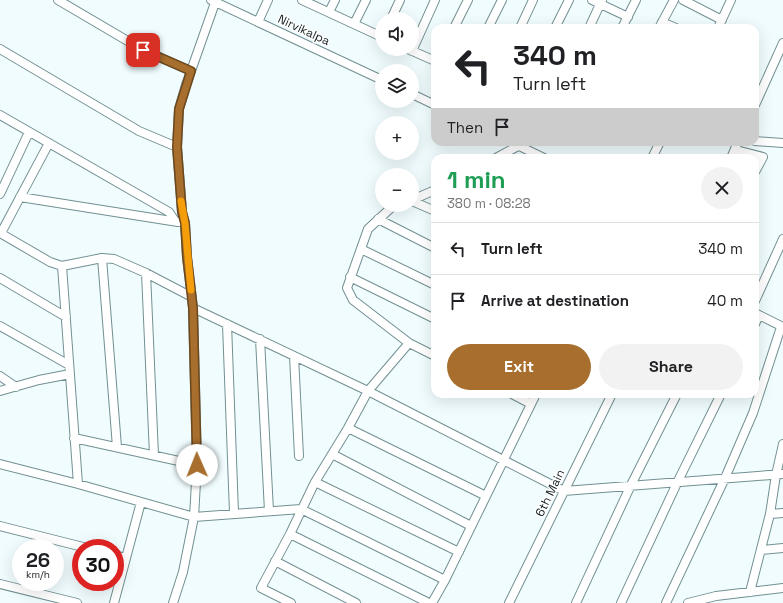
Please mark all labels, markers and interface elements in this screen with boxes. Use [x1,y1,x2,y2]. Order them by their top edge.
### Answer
street label: Nirvikalpa [275,11,333,49]
map controls [375,12,419,212]
button: sound [375,12,419,56]
pin [126,33,160,67]
text: 340 m [513,37,597,73]
icon: arrive [132,39,154,61]
icon: left [447,40,499,92]
button: layers [375,64,419,108]
text: Turn left [513,72,586,95]
button: + [375,116,419,160]
icon: arrive [491,116,513,138]
text: Then [447,118,483,137]
text: 1 min [447,164,506,195]
button: close [701,167,743,209]
button: − [375,168,419,212]
text: 380 m · 08:28 [447,195,531,212]
icon: left [447,238,469,260]
text: Turn left [481,239,543,258]
text: 340 m [698,239,743,258]
icon: arrive [447,290,469,312]
text: Arrive at destination [481,291,629,310]
text: 40 m [707,291,743,310]
button: Exit [447,344,591,390]
button: Share [599,344,743,390]
position arrow [176,444,218,486]
street label: 6th Main [532,467,568,519]
speed limit sign: 30 [72,539,124,591]
text: 26 [26,547,50,573]
text: km/h [26,568,50,581]

